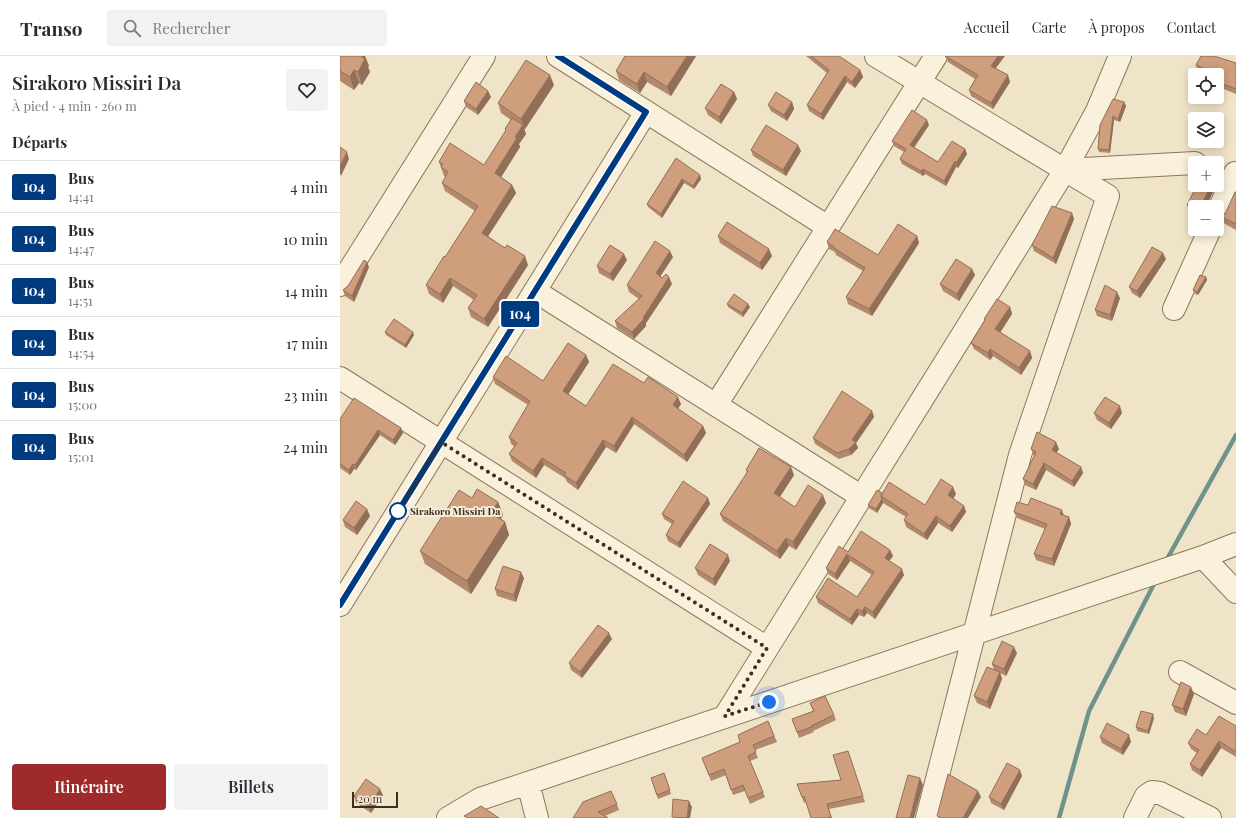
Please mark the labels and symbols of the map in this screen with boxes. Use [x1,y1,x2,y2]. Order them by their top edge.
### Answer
line badge: 104 [497,301,543,327]
marker: Sirakoro Missiri Da [389,502,407,520]
place label: Sirakoro Missiri Da [410,504,501,518]
your location [759,692,779,712]
scale bar [352,790,398,809]

